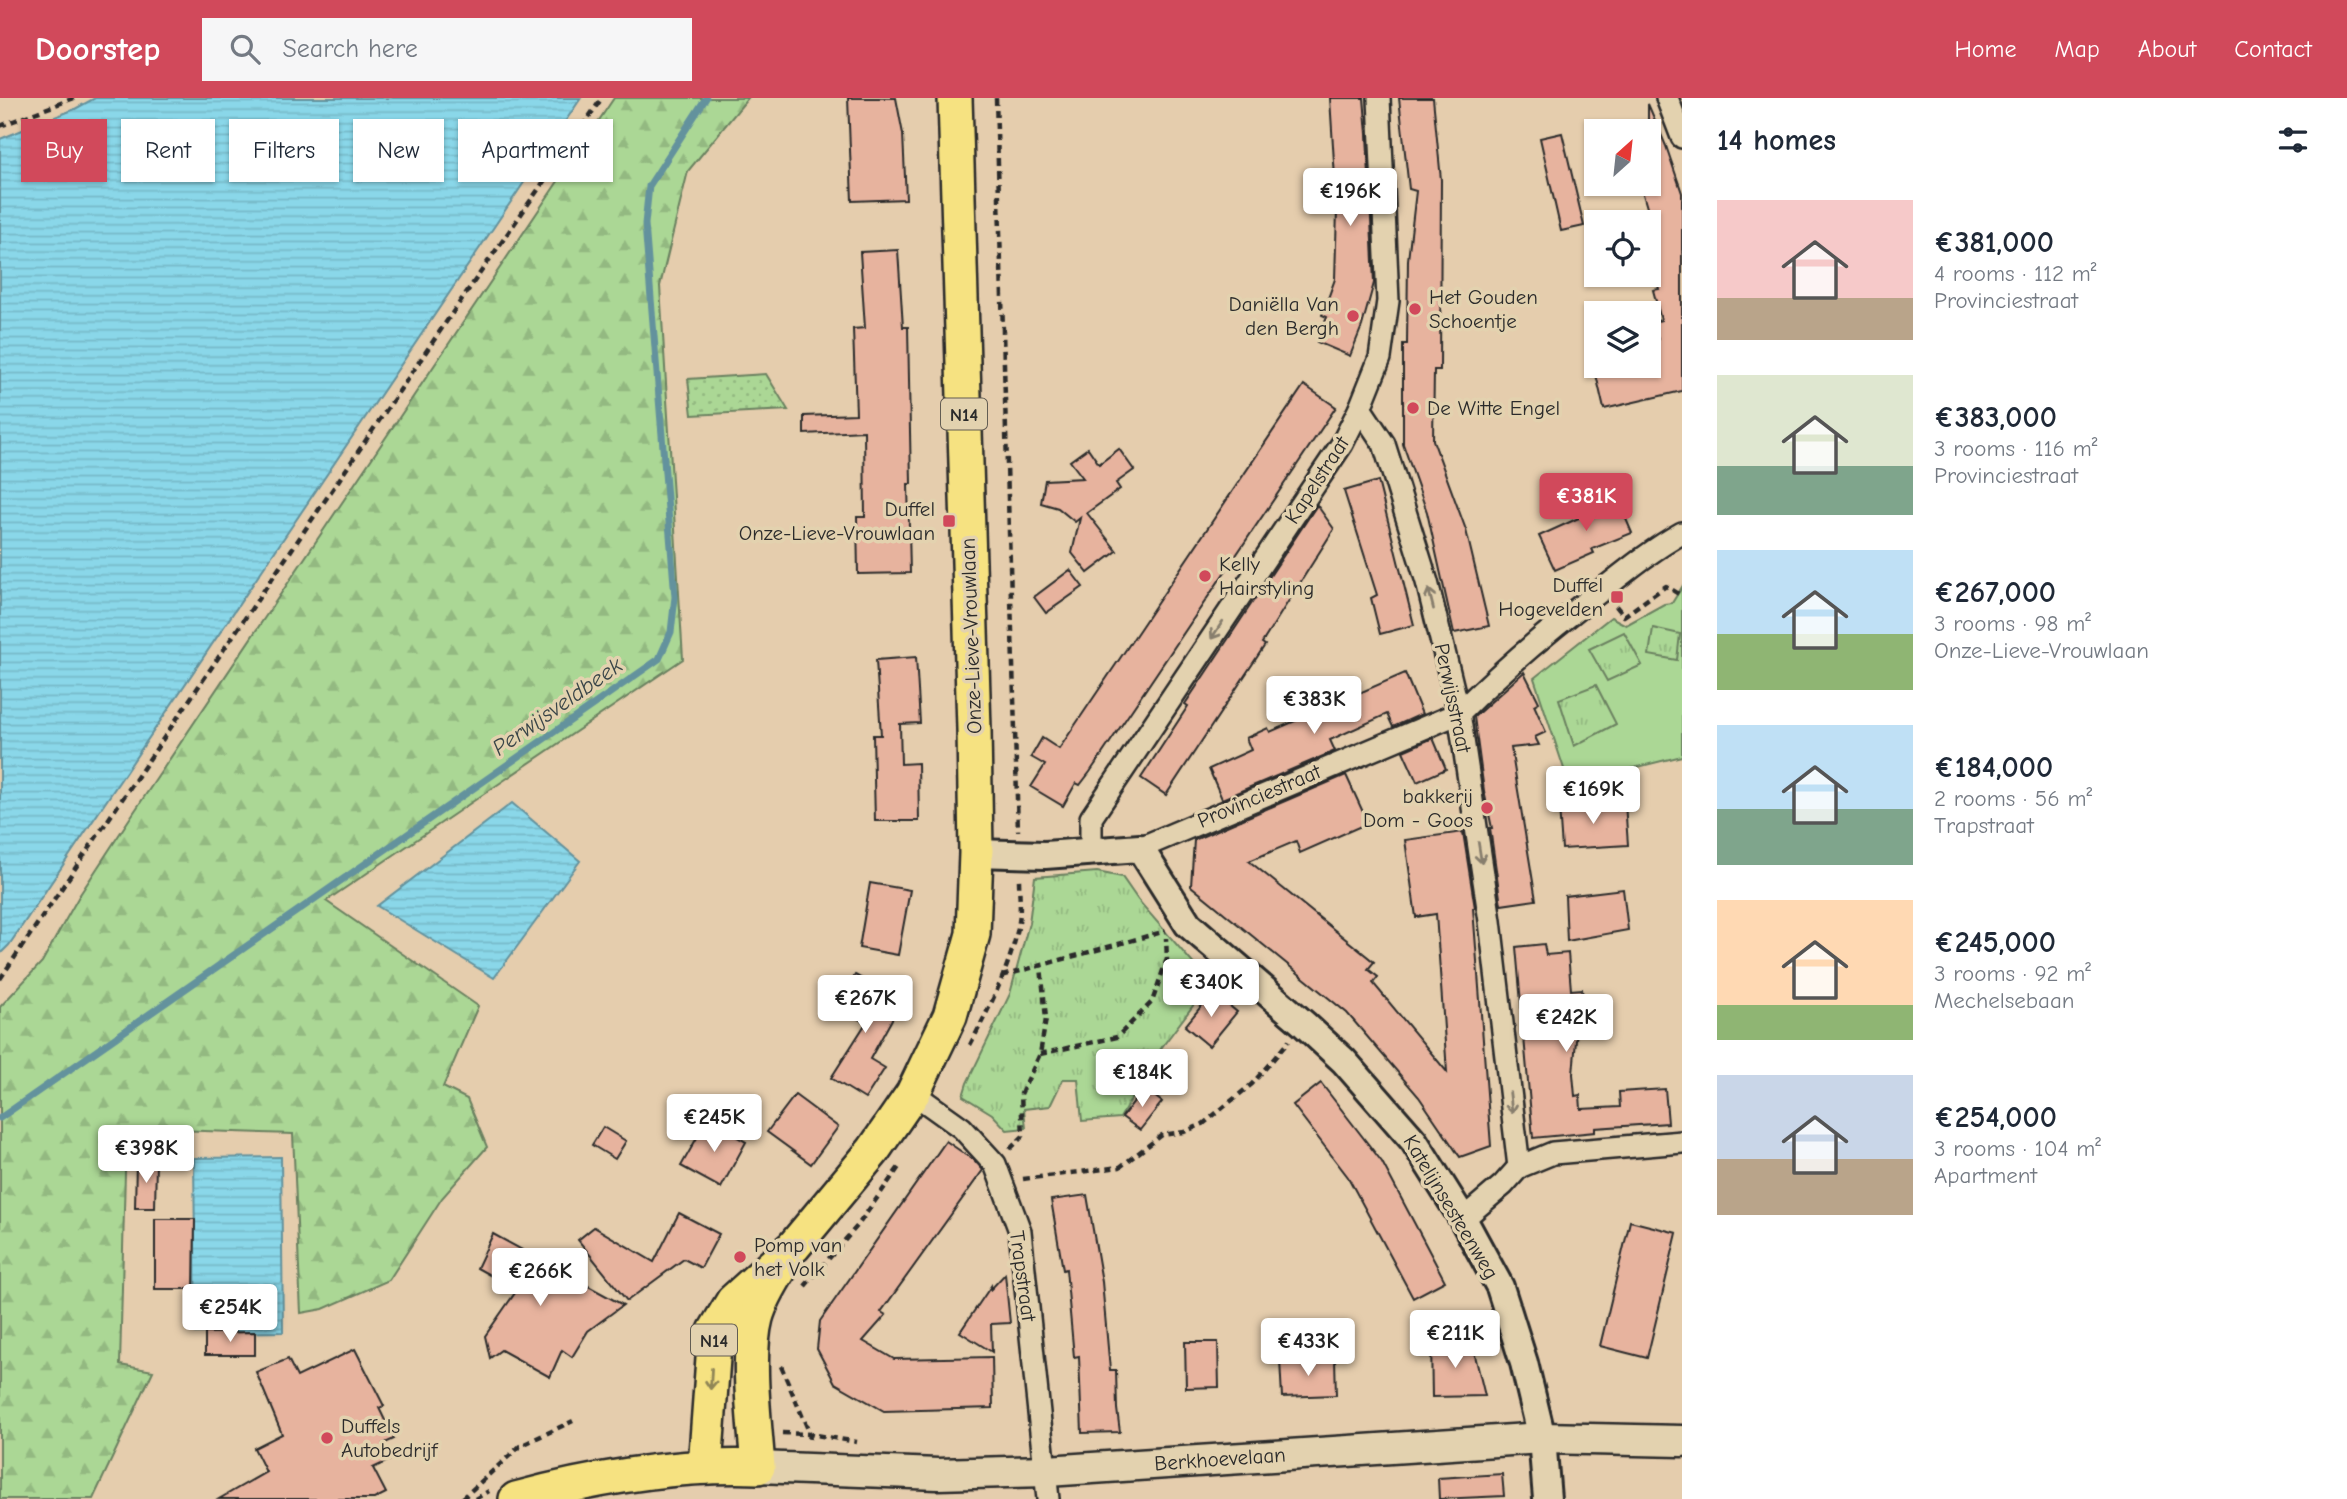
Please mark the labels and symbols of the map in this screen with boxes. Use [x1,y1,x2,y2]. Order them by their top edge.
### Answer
north arrow [1584,119,1661,196]
pin: €196K [1301,169,1399,228]
place label: Het Gouden Schoentje [1429,285,1538,333]
place label: Daniëlla Van den Bergh [1228,292,1339,340]
marker: Het Gouden Schoentje [1407,301,1423,317]
marker: Daniëlla Van den Bergh [1345,308,1361,324]
place label: De Witte Engel [1427,396,1560,420]
road number: N14 [941,398,987,430]
marker: De Witte Engel [1405,400,1421,416]
street label: Kapelstraat [1280,431,1355,528]
pin: €381K [1537,474,1635,533]
place label: Duffel Onze-Lieve-Vrouwlaan [739,497,935,545]
marker: Duffel Onze-Lieve-Vrouwlaan [941,513,957,529]
street label: Onze-Lieve-Vrouwlaan [956,537,986,735]
place label: Kelly Hairstyling [1219,552,1314,600]
marker: Kelly Hairstyling [1197,568,1213,584]
place label: Duffel Hogevelden [1498,573,1603,621]
one-way arrow [1424,588,1437,611]
marker: Duffel Hogevelden [1609,589,1625,605]
one-way arrow [1210,620,1224,639]
street label: Perwijsstraat [1430,641,1476,756]
water label: Perwijsveldbeek [487,651,628,761]
pin: €383K [1265,676,1363,736]
street label: Provinciestraat [1194,759,1325,833]
pin: €169K [1544,766,1642,826]
place label: bakkerij Dom - Goos [1363,784,1473,832]
marker: bakkerij Dom - Goos [1479,800,1495,816]
one-way arrow [1474,841,1487,864]
pin: €340K [1162,960,1260,1019]
pin: €267K [816,976,914,1035]
pin: €242K [1517,995,1615,1054]
pin: €184K [1093,1049,1191,1109]
one-way arrow [1505,1091,1518,1114]
pin: €245K [665,1094,763,1154]
pin: €398K [97,1126,195,1185]
street label: Katelijnsesteenweg [1398,1130,1504,1284]
street label: Trapstraat [1005,1229,1041,1324]
place label: Pomp van het Volk [754,1233,842,1281]
pin: €266K [491,1248,589,1308]
marker: Pomp van het Volk [732,1249,748,1265]
pin: €254K [181,1284,279,1344]
pin: €211K [1406,1310,1504,1370]
pin: €433K [1259,1318,1357,1378]
road number: N14 [691,1324,737,1356]
one-way arrow [704,1368,717,1391]
place label: Duffels Autobedrijf [341,1414,438,1462]
marker: Duffels Autobedrijf [319,1430,335,1446]
street label: Berkhoevelaan [1153,1442,1287,1476]

